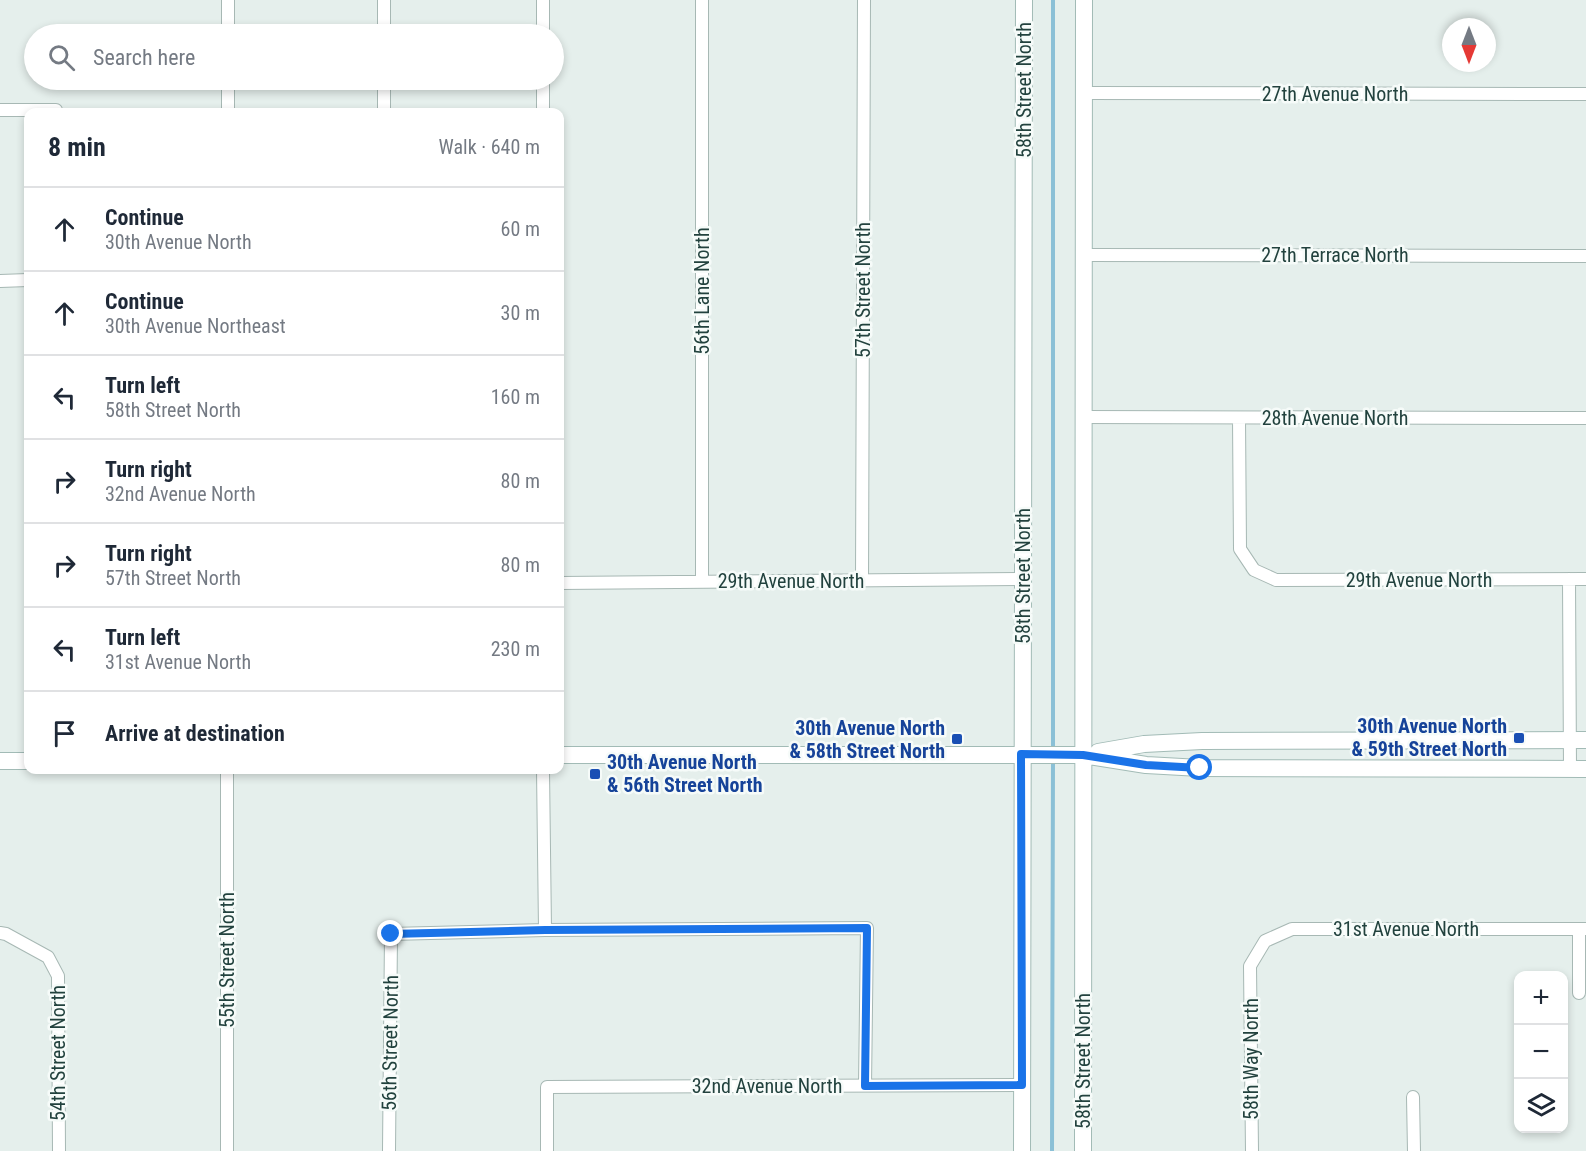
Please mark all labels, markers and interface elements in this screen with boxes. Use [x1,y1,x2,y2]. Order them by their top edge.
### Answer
north arrow [1442,18,1496,72]
street label: 58th Street North [1012,22,1036,158]
search box [24,24,564,90]
icon: search [45,41,78,74]
text: Search here [93,45,195,70]
street label: 27th Avenue North [1262,82,1408,106]
text: 8 min [48,132,106,162]
text: Walk · 640 m [439,135,540,159]
text: Continue [105,205,184,230]
icon: ahead [48,213,81,246]
text: 60 m [501,217,540,241]
street label: 57th Street North [851,222,875,358]
street label: 56th Lane North [690,227,714,355]
text: 30th Avenue North [105,230,252,254]
street label: 27th Terrace North [1261,243,1409,267]
text: Continue [105,289,184,314]
icon: ahead [48,297,81,330]
text: 30 m [501,301,540,325]
text: 30th Avenue Northeast [105,314,286,338]
text: Turn left [105,373,180,398]
icon: left [48,381,81,414]
text: 160 m [491,385,540,409]
text: 58th Street North [105,398,241,422]
street label: 28th Avenue North [1262,406,1408,430]
text: Turn right [105,457,192,482]
icon: right [48,465,81,498]
text: 80 m [501,469,540,493]
text: 32nd Avenue North [105,482,256,506]
street label: 58th Street North [1011,508,1035,644]
text: Turn right [105,541,192,566]
icon: right [48,549,81,582]
text: 80 m [501,553,540,577]
text: 57th Street North [105,566,241,590]
street label: 29th Avenue North [1346,568,1492,592]
street label: 29th Avenue North [718,569,864,593]
text: Turn left [105,625,180,650]
icon: left [48,633,81,666]
text: 230 m [491,637,540,661]
text: 31st Avenue North [105,650,251,674]
place label: 30th Avenue North & 59th Street North [1351,714,1507,761]
place label: 30th Avenue North & 58th Street North [789,716,945,763]
icon: arrive [48,717,81,750]
text: Arrive at destination [105,721,285,746]
marker: 30th Avenue North & 59th Street North [1512,731,1526,745]
marker: 30th Avenue North & 58th Street North [950,732,964,746]
place label: 30th Avenue North & 56th Street North [607,750,763,797]
route start [1186,754,1212,780]
marker: 30th Avenue North & 56th Street North [588,767,602,781]
street label: 55th Street North [215,892,239,1028]
street label: 31st Avenue North [1333,917,1479,941]
route end [377,920,403,946]
map controls [1514,971,1568,1133]
button: + [1514,971,1568,1025]
street label: 56th Street North [377,975,403,1111]
street label: 54th Street North [46,985,70,1121]
street label: 58th Street North [1071,993,1095,1129]
street label: 58th Way North [1239,998,1263,1120]
button: − [1514,1025,1568,1079]
street label: 32nd Avenue North [692,1074,842,1098]
button: layers [1514,1079,1568,1133]

